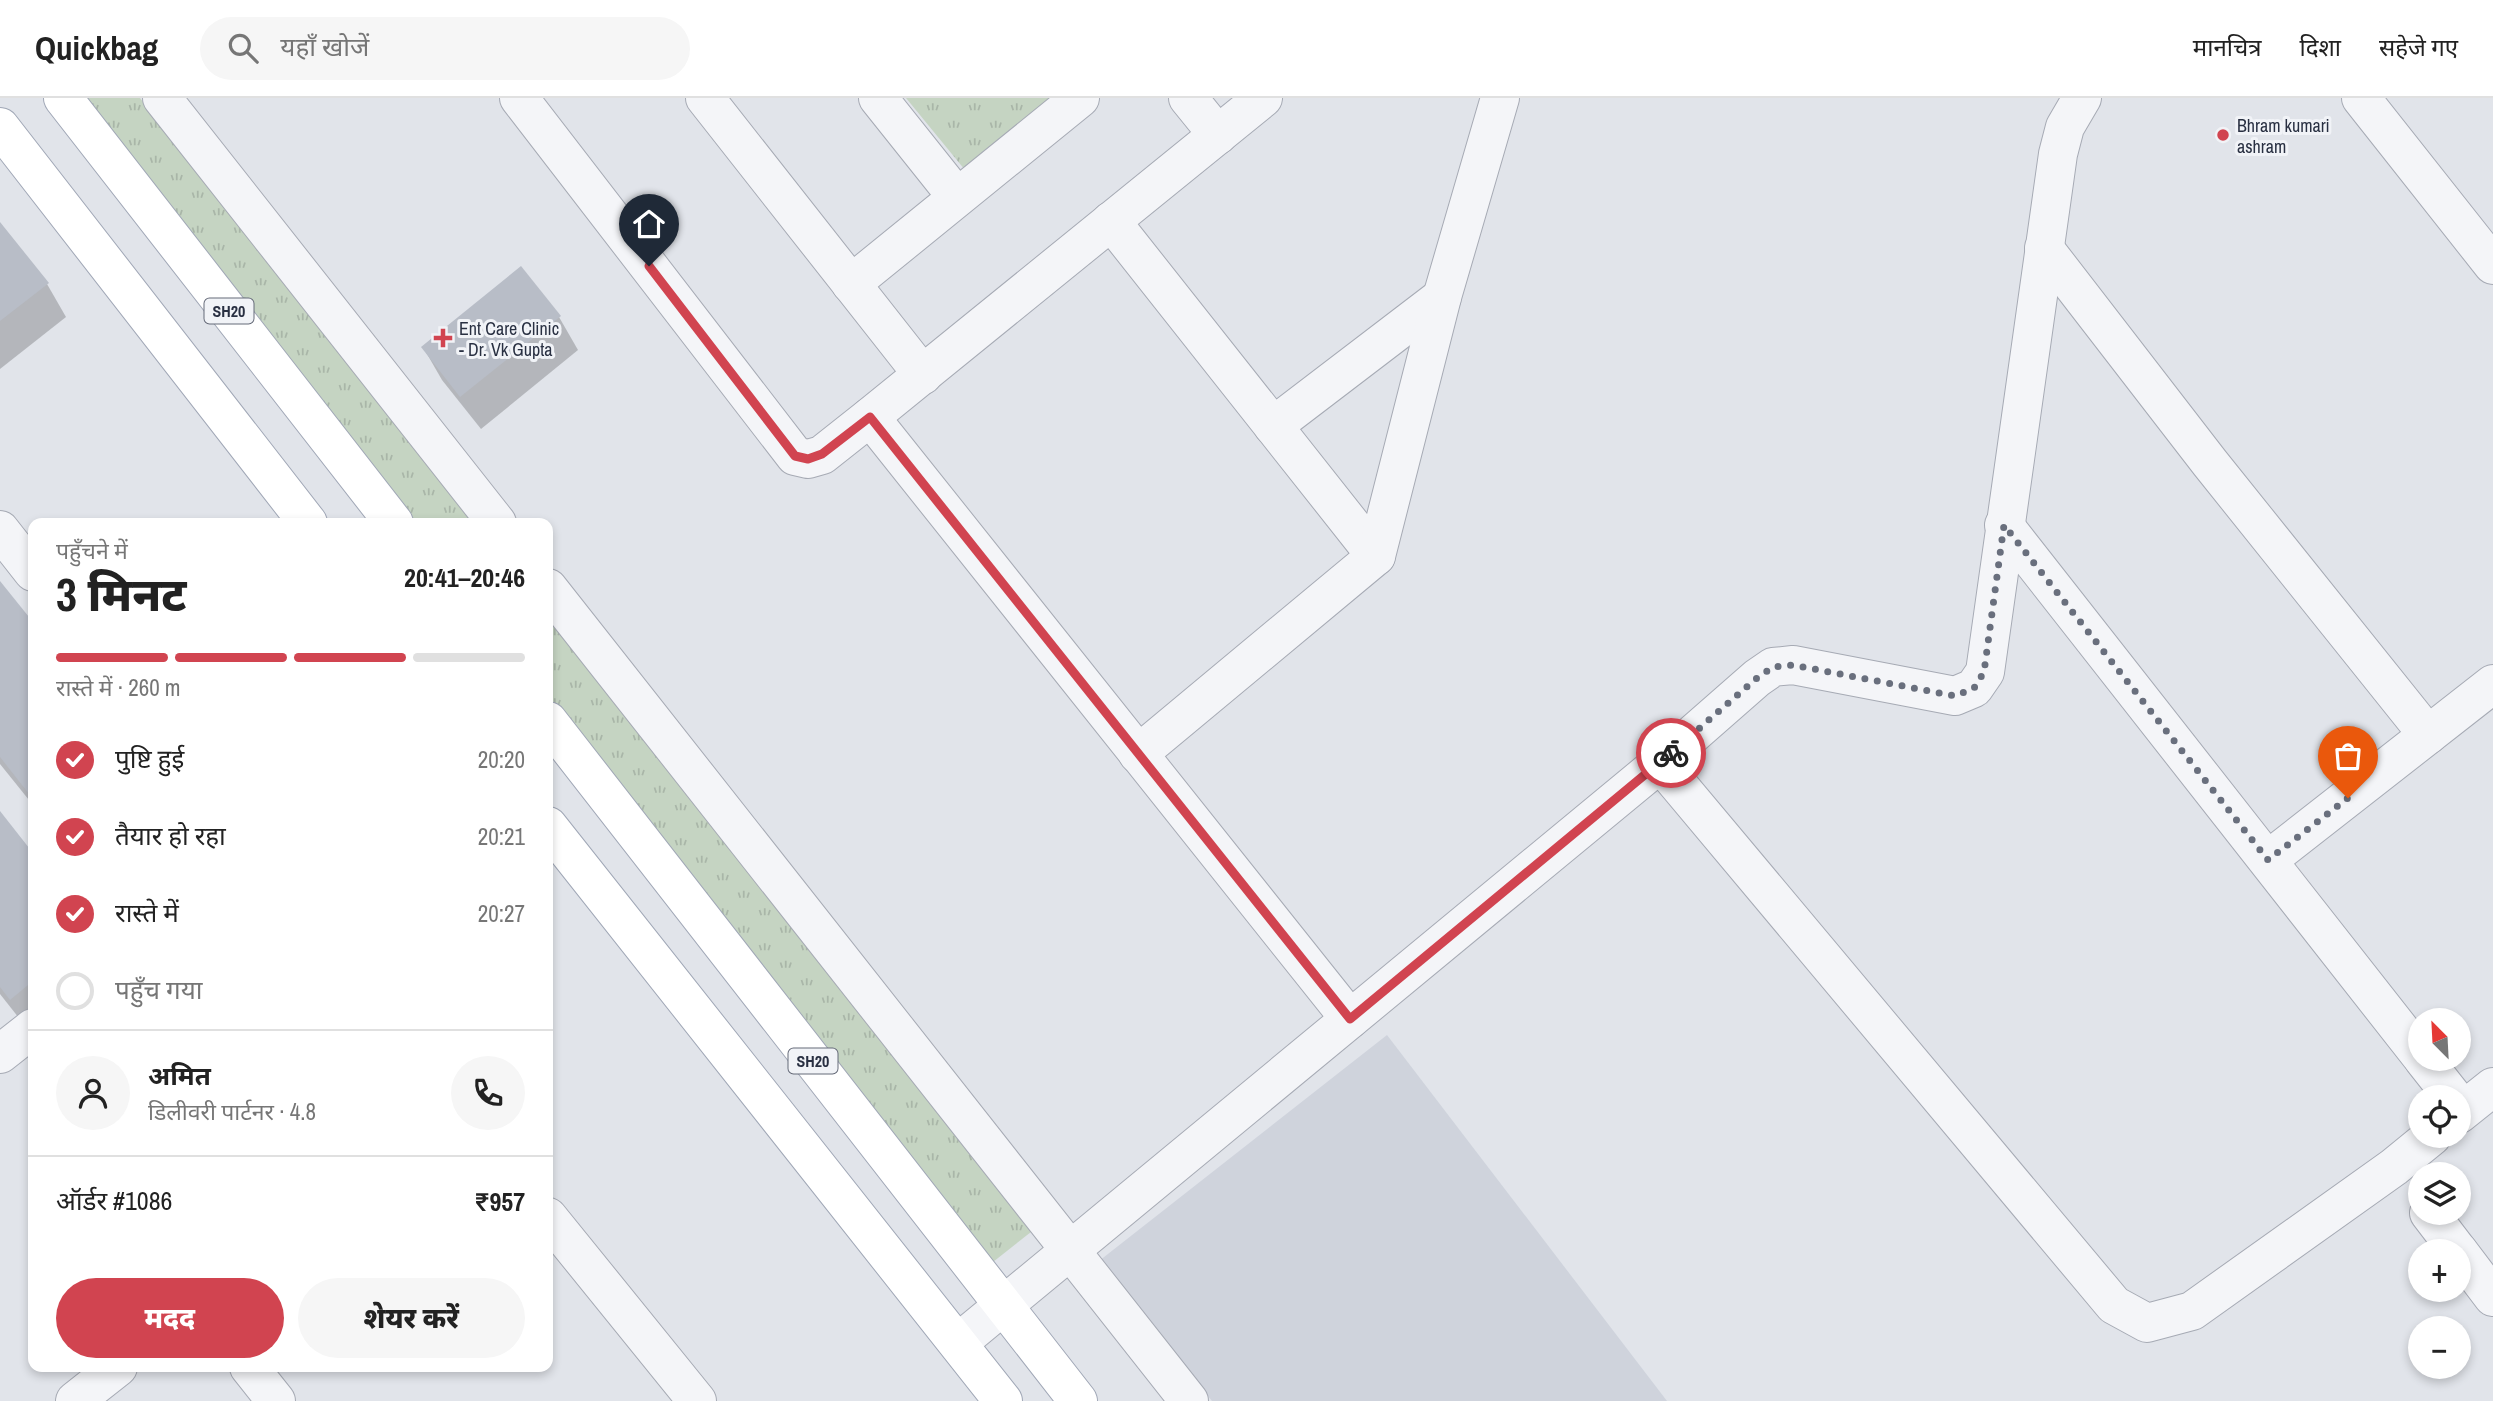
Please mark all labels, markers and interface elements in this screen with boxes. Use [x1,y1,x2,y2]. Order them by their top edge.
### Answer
search box [200,17,690,80]
text: Quickbag [35,26,158,70]
icon: search [224,29,262,67]
text: यहाँ खोजें [280,29,369,64]
text: मानचित्र [2193,31,2261,63]
text: दिशा [2299,31,2341,63]
text: सहेजे गए [2379,31,2458,63]
place label: Bhram kumari ashram [2237,113,2330,159]
marker: Bhram kumari ashram [2215,127,2231,143]
pin [619,194,679,266]
icon: home [630,205,668,243]
road number: SH20 [204,298,254,324]
place label: Ent Care Clinic - Dr. Vk Gupta [459,316,559,362]
marker: Ent Care Clinic - Dr. Vk Gupta [433,328,453,348]
text: पहुँचने में [56,535,128,566]
text: 20:41–20:46 [404,560,525,595]
text: 3 मिनट [56,563,187,625]
text: रास्ते में · 260 m [56,672,181,703]
courier [1636,718,1706,788]
pin [2318,726,2378,798]
icon: bike [1652,734,1690,772]
icon: bag [2329,737,2367,775]
icon: check [56,741,94,779]
text: पुष्टि हुई [115,741,184,776]
text: 20:20 [478,744,525,775]
icon: check [56,818,94,856]
text: तैयार हो रहा [115,818,226,853]
text: 20:21 [478,821,525,852]
icon: check [56,895,94,933]
text: रास्ते में [115,895,179,930]
text: 20:27 [478,898,525,929]
text: पहुँच गया [115,972,202,1007]
north arrow [2408,1008,2471,1071]
map controls [2408,1008,2471,1379]
road number: SH20 [788,1049,838,1074]
button: person [56,1056,130,1130]
button: phone [451,1056,525,1130]
text: अमित [148,1058,211,1093]
button: locate [2408,1085,2471,1148]
text: डिलीवरी पार्टनर · 4.8 [148,1096,316,1127]
button: layers [2408,1162,2471,1225]
text: ऑर्डर #1086 [56,1183,172,1218]
text: ₹957 [474,1184,525,1219]
button: + [2408,1239,2471,1302]
button: मदद [56,1278,284,1358]
button: शेयर करें [298,1278,525,1358]
button: − [2408,1316,2471,1379]

